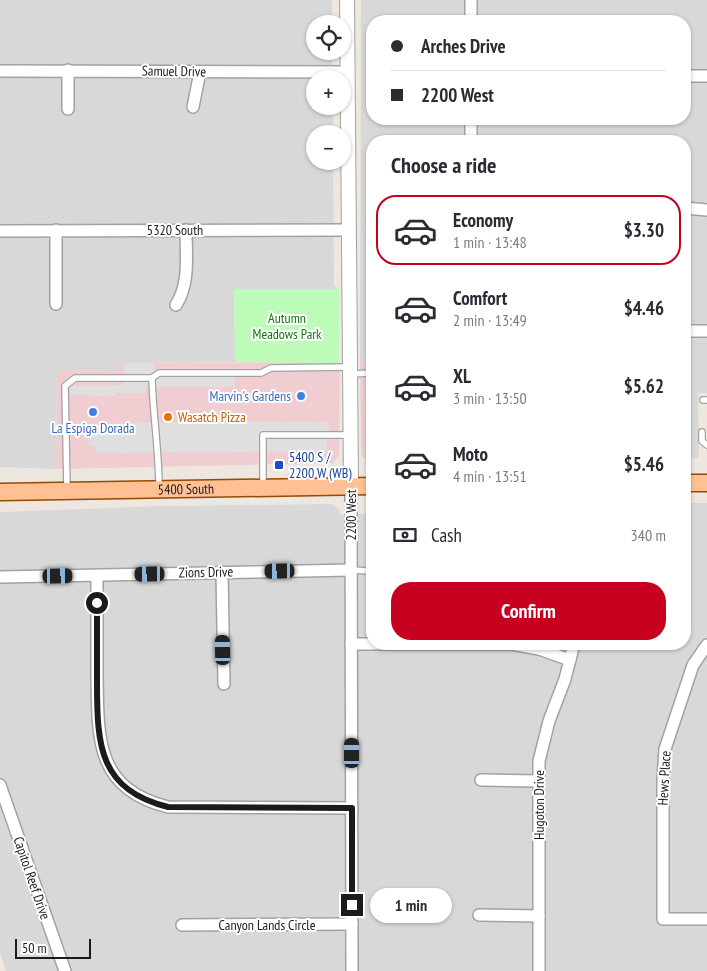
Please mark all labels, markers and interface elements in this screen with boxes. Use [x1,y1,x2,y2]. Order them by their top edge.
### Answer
map controls [306,15,351,170]
button: locate [306,15,351,60]
text: Arches Drive [421,34,506,58]
street label: Samuel Drive [142,61,206,81]
button: + [306,70,351,115]
text: 2200 West [421,83,494,107]
button: − [306,125,351,170]
text: Choose a ride [391,151,496,179]
icon: car [393,208,438,253]
text: Economy [453,208,513,232]
text: $3.30 [624,218,664,242]
street label: 5320 South [147,221,203,239]
text: 1 min · 13:48 [453,232,527,252]
icon: car [393,286,438,331]
text: Comfort [453,286,507,310]
text: $4.46 [624,296,664,320]
park label: Autumn Meadows Park [252,309,322,343]
text: 2 min · 13:49 [453,310,527,330]
icon: car [393,364,438,409]
text: XL [453,364,471,388]
text: $5.62 [624,374,664,398]
place label: Marvin's Gardens [209,387,291,405]
text: 3 min · 13:50 [453,388,527,408]
marker: Marvin's Gardens [295,390,307,402]
marker: La Espiga Dorada [87,406,99,418]
place label: Wasatch Pizza [178,408,246,426]
marker: Wasatch Pizza [162,411,174,423]
place label: La Espiga Dorada [51,419,135,437]
icon: car [393,442,438,487]
text: Moto [453,442,488,466]
place label: 5400 S / 2200 W (WB) [289,448,352,482]
text: $5.46 [624,452,664,476]
marker: 5400 S / 2200 W (WB) [273,459,285,471]
text: 4 min · 13:51 [453,466,527,486]
street label: 5400 South [158,480,214,498]
street label: 2200 West [342,489,360,541]
icon: cash [391,521,419,549]
text: Cash [431,523,462,547]
text: 340 m [631,525,666,545]
street label: Zions Drive [179,563,234,581]
car [264,563,295,579]
car [134,566,165,582]
car [42,568,73,584]
button: Confirm [391,582,666,640]
route start [86,592,108,614]
car [215,635,230,665]
car [344,738,359,768]
street label: Hews Place [654,750,674,806]
street label: Hugoton Drive [530,770,548,840]
street label: Capitol Reef Drive [9,834,55,922]
callout: 1 min [370,888,452,922]
route end [341,894,363,916]
text: 1 min [395,895,427,915]
street label: Canyon Lands Circle [219,916,316,934]
scale bar [15,936,91,959]
text: 50 m [22,939,47,957]

